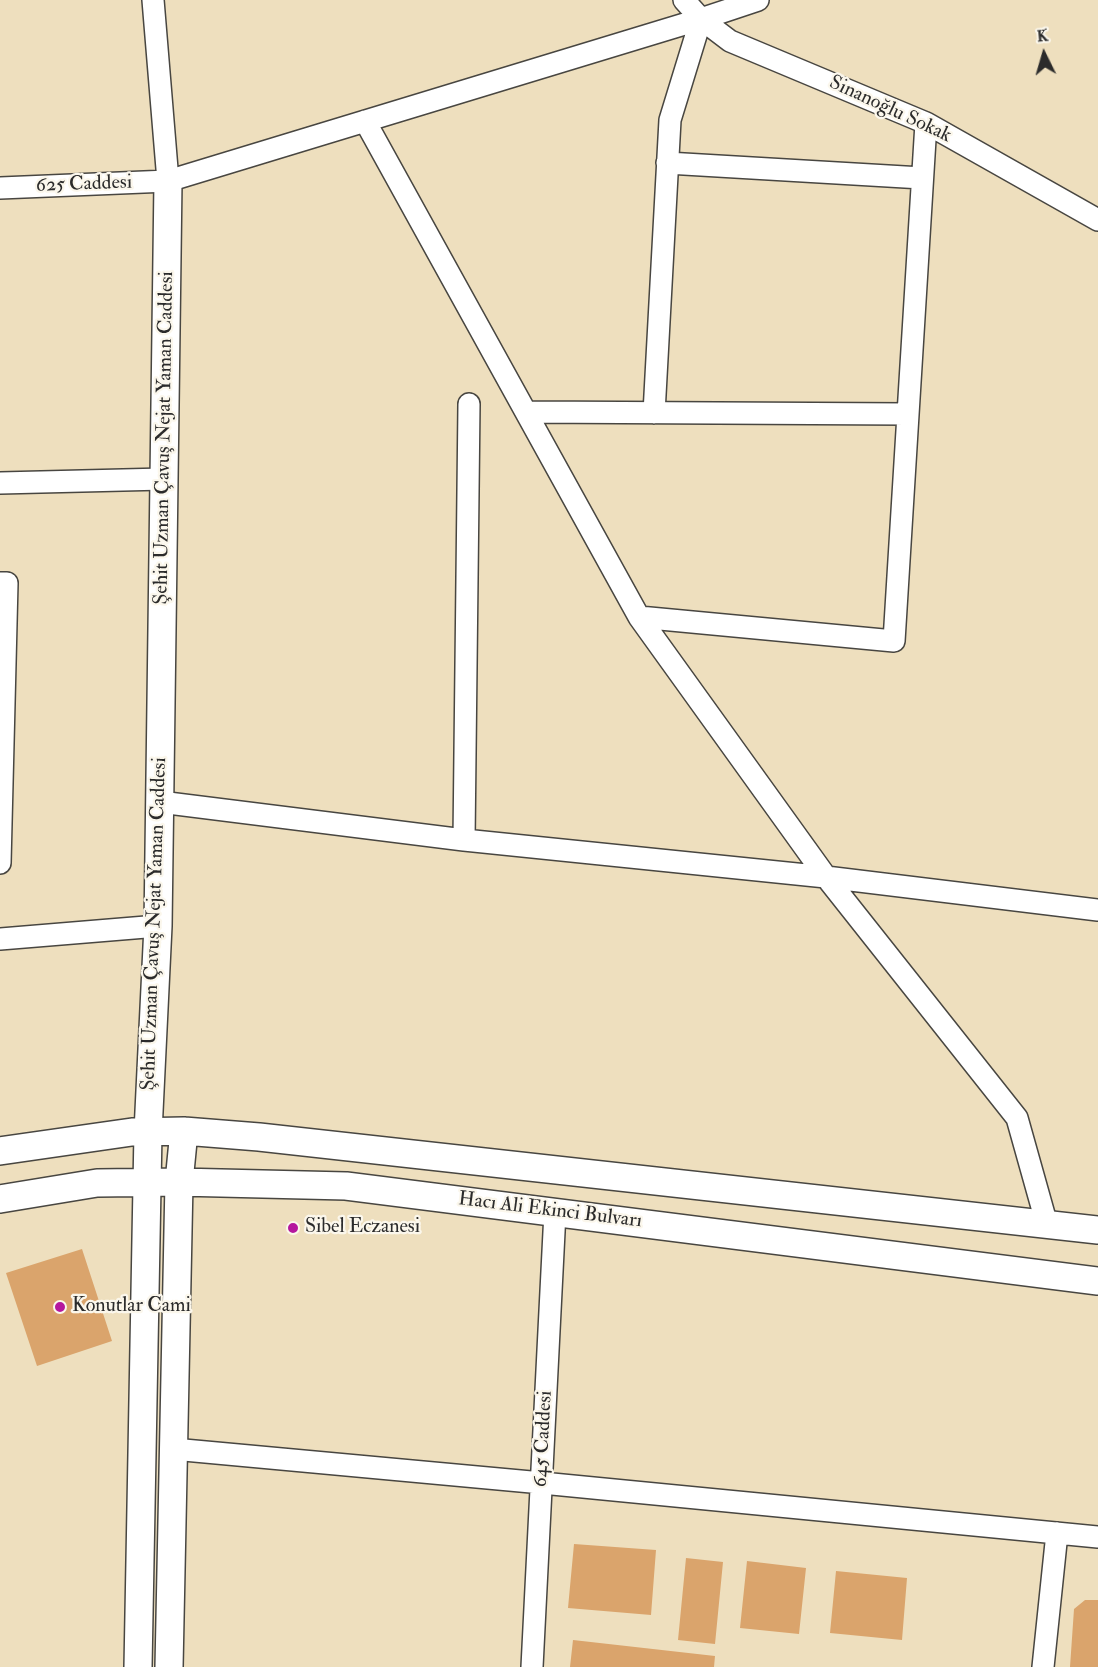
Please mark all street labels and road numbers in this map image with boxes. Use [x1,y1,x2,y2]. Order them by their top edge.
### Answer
street label: Sinanoğlu Sokak [825,71,955,149]
street label: 625 Caddesi [36,171,132,199]
street label: Şehit Uzman Çavuş Nejat Yaman Caddesi [150,271,180,605]
street label: Şehit Uzman Çavuş Nejat Yaman Caddesi [137,757,173,1091]
street label: Hacı Ali Ekinci Bulvarı [457,1188,643,1234]
street label: 645 Caddesi [529,1390,559,1488]

